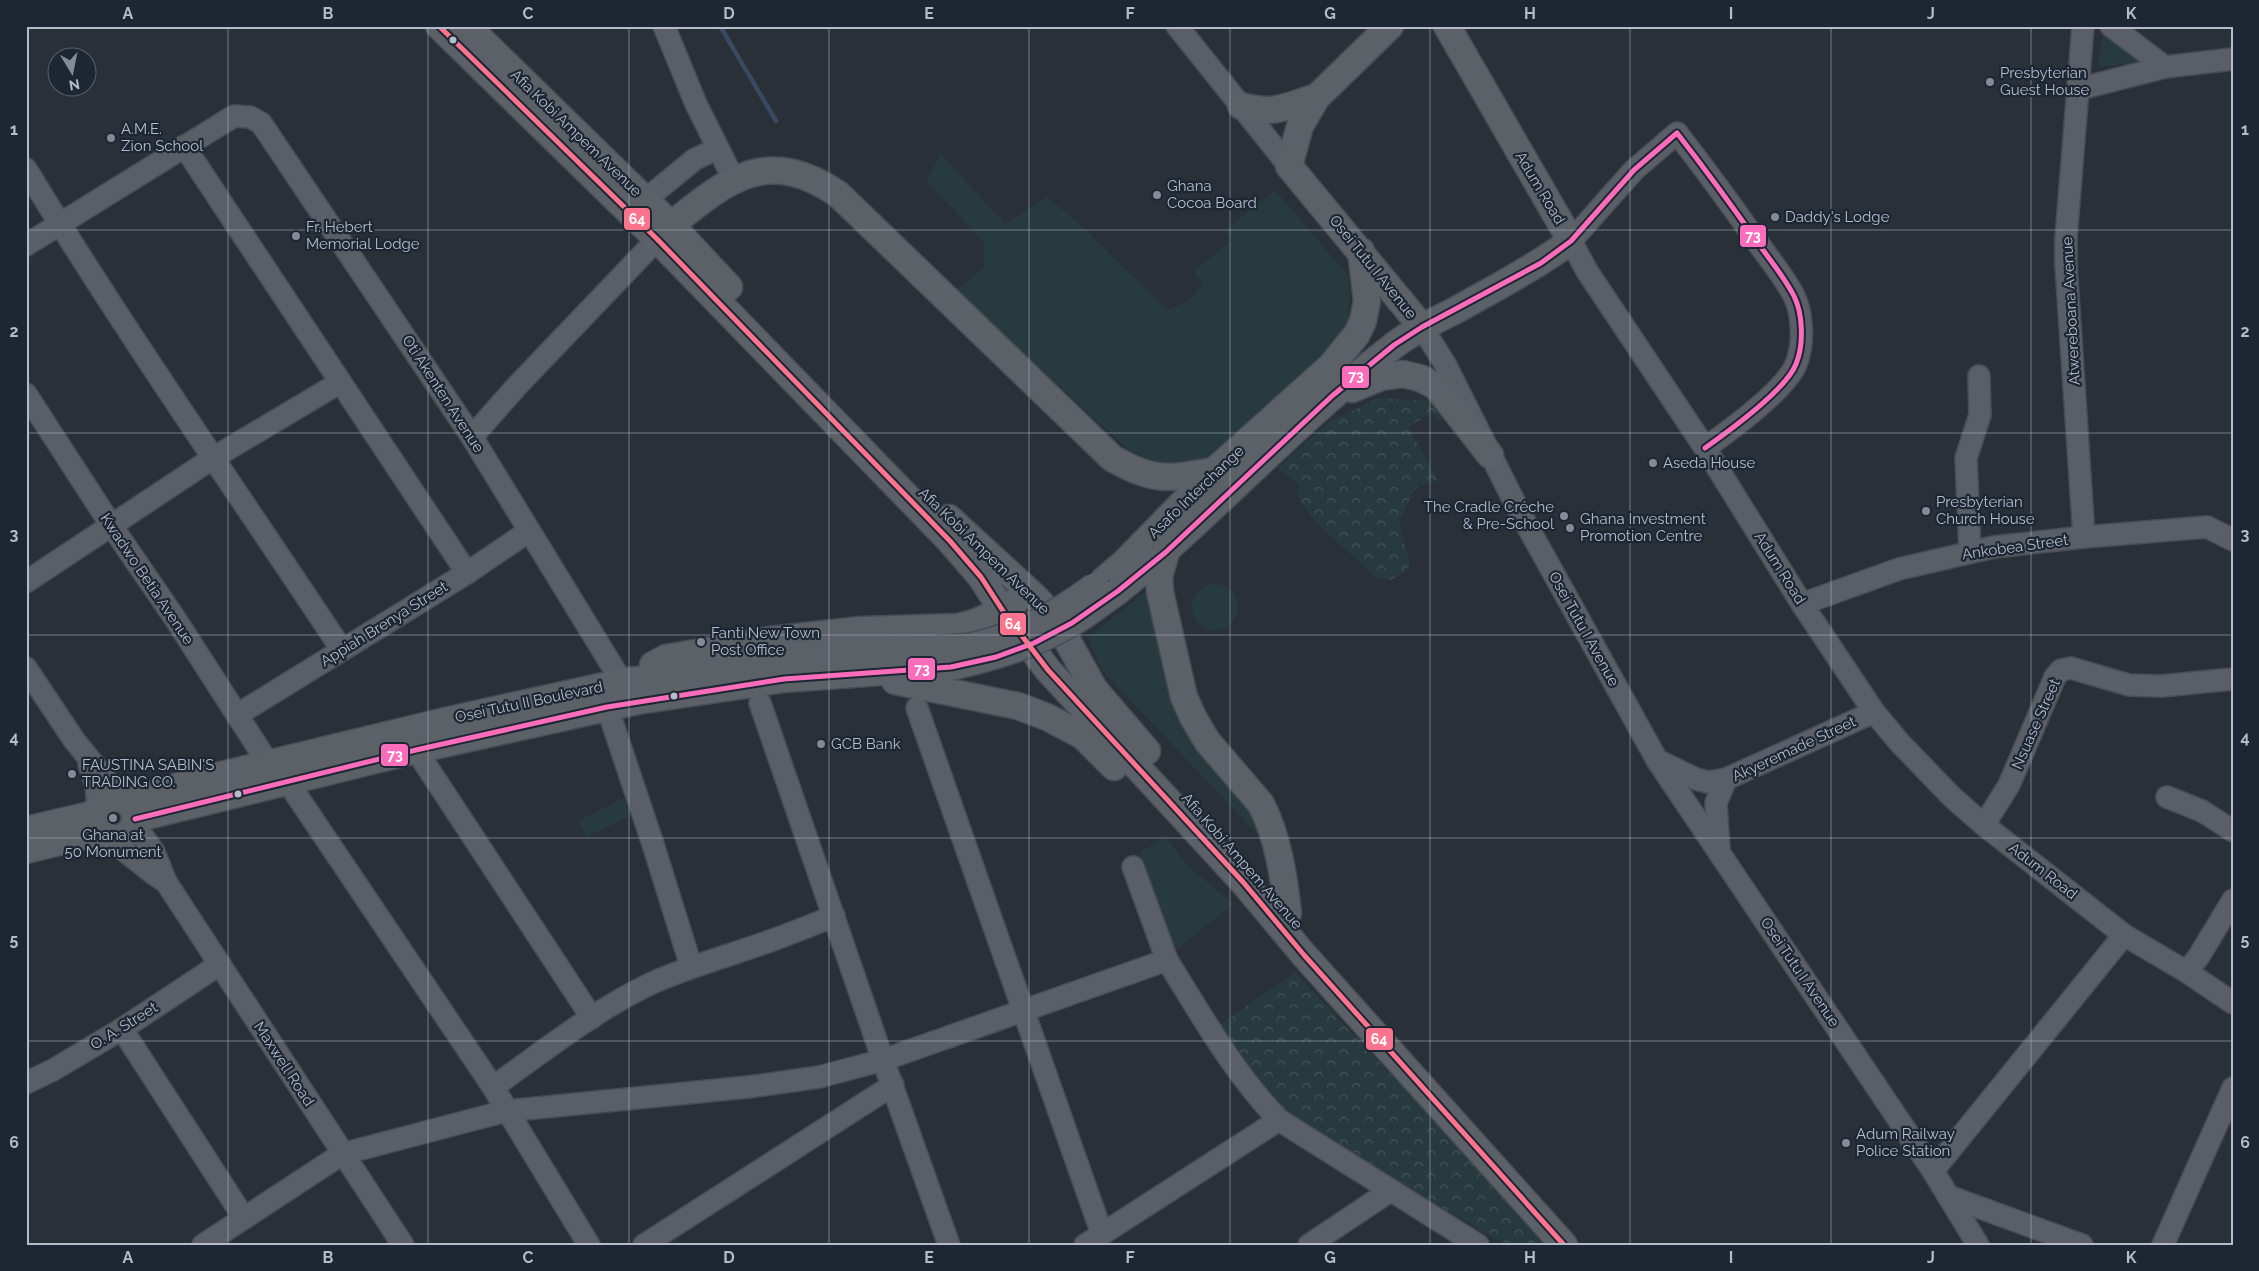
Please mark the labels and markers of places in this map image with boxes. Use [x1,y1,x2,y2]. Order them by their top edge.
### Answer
unlabelled marker [448,35,458,45]
place label: Presbyterian Guest House [2000,64,2090,99]
marker: Presbyterian Guest House [1984,76,1996,88]
place label: A.M.E. Zion School [121,120,204,155]
marker: A.M.E. Zion School [105,132,117,144]
place label: Ghana Cocoa Board [1167,177,1257,212]
marker: Ghana Cocoa Board [1151,189,1163,201]
place label: Daddy's Lodge [1785,208,1890,226]
marker: Daddy's Lodge [1769,211,1781,223]
place label: Fr. Hebert Memorial Lodge [306,218,420,253]
marker: Fr. Hebert Memorial Lodge [290,230,302,242]
place label: Aseda House [1663,454,1755,472]
marker: Aseda House [1647,457,1659,469]
place label: Presbyterian Church House [1936,493,2035,528]
place label: The Cradle Créche & Pre-School [1424,498,1555,533]
marker: Presbyterian Church House [1920,505,1932,517]
marker: The Cradle Créche & Pre-School [1558,510,1570,522]
place label: Ghana Investment Promotion Centre [1580,510,1706,545]
marker: Ghana Investment Promotion Centre [1564,522,1576,534]
place label: Fanti New Town Post Office [711,624,820,659]
marker: Fanti New Town Post Office [695,636,707,648]
unlabelled marker [669,691,679,701]
place label: GCB Bank [831,735,901,753]
marker: GCB Bank [815,738,827,750]
place label: FAUSTINA SABIN'S TRADING CO. [82,756,214,791]
marker: FAUSTINA SABIN'S TRADING CO. [66,768,78,780]
unlabelled marker [233,789,243,799]
marker: Ghana at 50 Monument [107,812,119,824]
place label: Ghana at 50 Monument [64,826,162,861]
place label: Adum Railway Police Station [1856,1125,1955,1160]
marker: Adum Railway Police Station [1840,1137,1852,1149]

